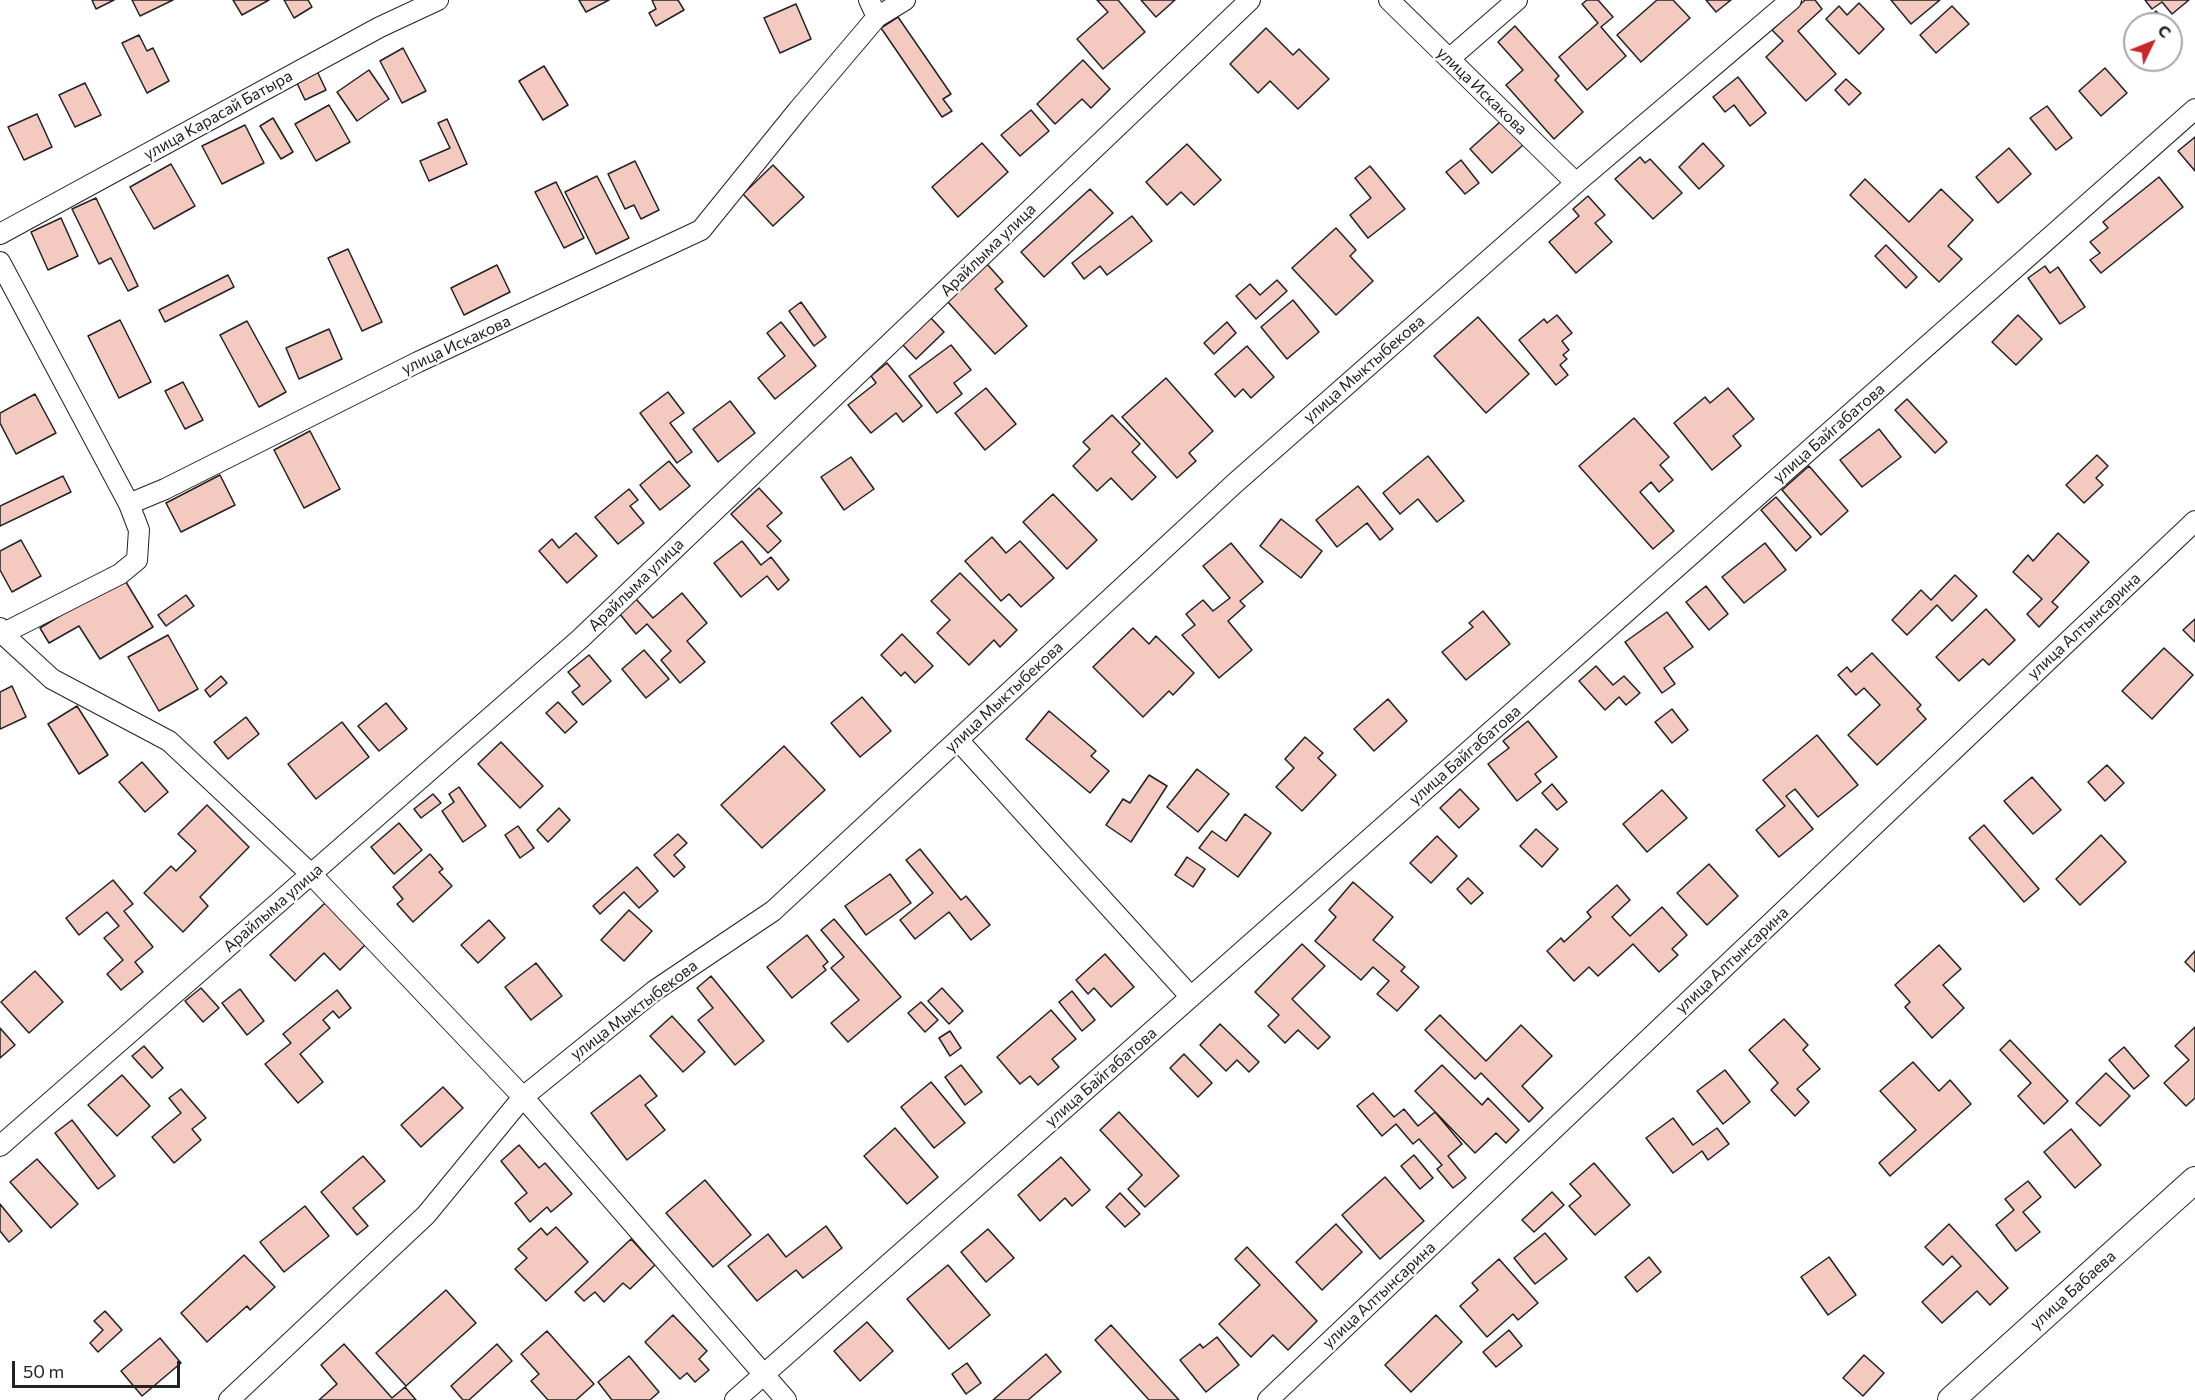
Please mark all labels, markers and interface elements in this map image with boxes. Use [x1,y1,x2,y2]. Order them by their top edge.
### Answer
north arrow [2123,12,2183,72]
text: С [2154,20,2176,41]
street label: улица Искакова [1433,43,1531,139]
street label: улица Карасай Батыра [140,66,296,164]
street label: Арайлыма улица [936,200,1040,300]
street label: улица Искакова [398,311,514,379]
street label: улица Мыктыбекова [1300,311,1428,427]
street label: улица Байгабатова [1769,379,1889,487]
street label: Арайлыма улица [584,535,688,635]
street label: улица Алтынсарина [2024,569,2144,683]
street label: улица Мыктыбекова [941,637,1067,757]
street label: улица Байгабатова [1405,701,1525,809]
street label: Арайлыма улица [219,860,327,956]
street label: улица Алтынсарина [1672,903,1792,1017]
street label: улица Мыктыбекова [567,956,701,1064]
street label: улица Байгабатова [1041,1023,1161,1131]
street label: улица Алтынсарина [1319,1238,1439,1352]
street label: улица Бабаева [2026,1247,2120,1333]
scale bar [15,1349,183,1387]
text: 50 m [23,1360,64,1382]

